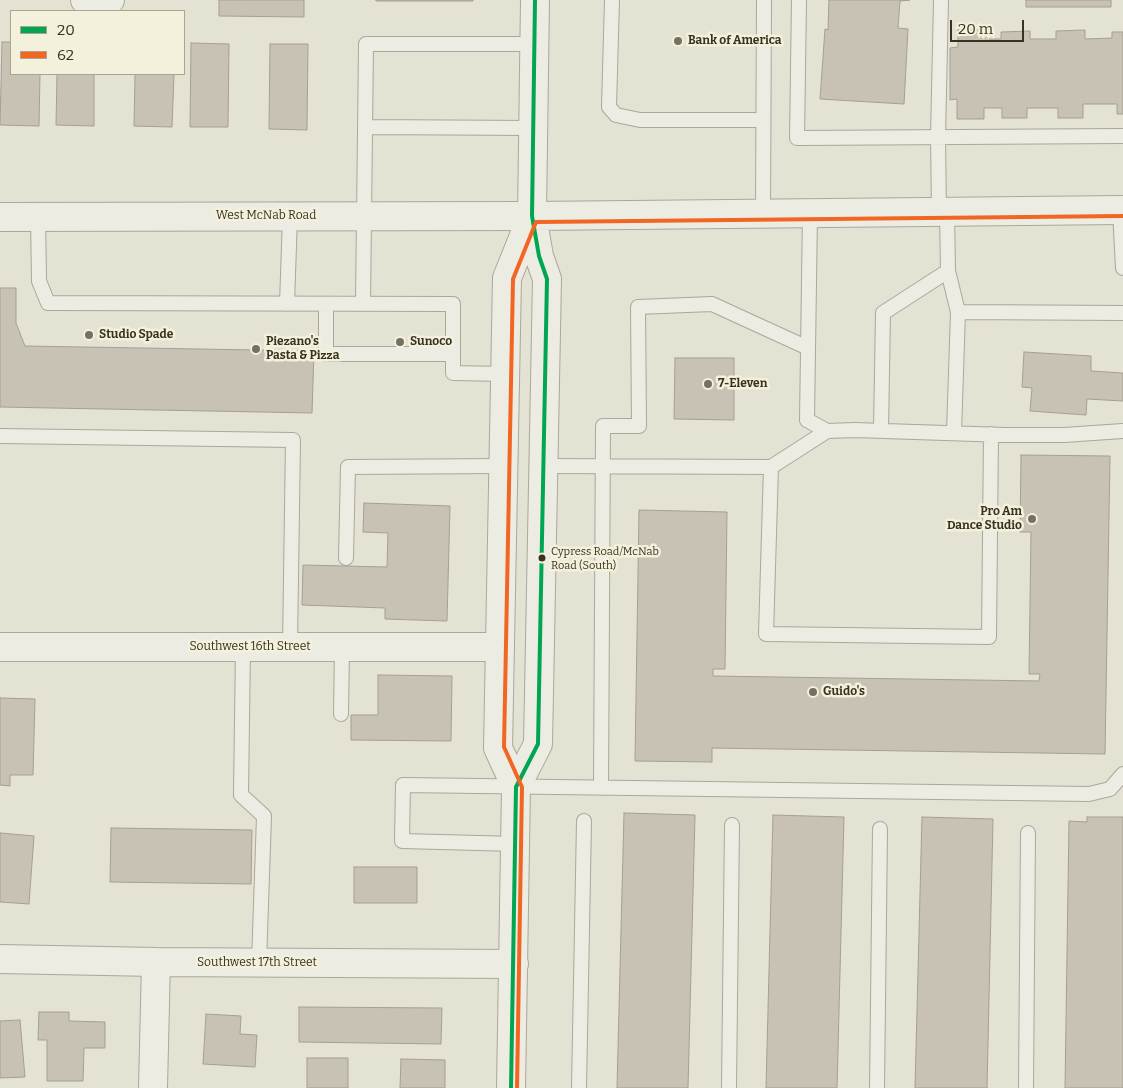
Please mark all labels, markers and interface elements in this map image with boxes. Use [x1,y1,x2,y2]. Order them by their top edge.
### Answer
legend [10,10,185,75]
scale bar [953,10,1027,42]
text: 20 m [958,20,993,38]
text: 20 [57,21,75,39]
place label: Bank of America [688,34,782,48]
marker: Bank of America [672,35,684,47]
text: 62 [57,46,74,64]
street label: West McNab Road [216,209,316,223]
place label: Studio Spade [99,328,173,342]
marker: Studio Spade [83,329,95,341]
place label: Piezano's Pasta & Pizza [266,335,339,363]
place label: Sunoco [410,335,452,349]
marker: Sunoco [394,336,406,348]
marker: Piezano's Pasta & Pizza [250,343,262,355]
place label: 7-Eleven [718,377,767,391]
marker: 7-Eleven [702,378,714,390]
place label: Pro Am Dance Studio [947,505,1022,533]
marker: Pro Am Dance Studio [1026,513,1038,525]
place label: Cypress Road/McNab Road (South) [551,545,659,571]
marker: Cypress Road/McNab Road (South) [537,553,547,563]
street label: Southwest 16th Street [189,640,311,654]
place label: Guido's [823,685,865,699]
marker: Guido's [807,686,819,698]
street label: Southwest 17th Street [197,956,317,970]

